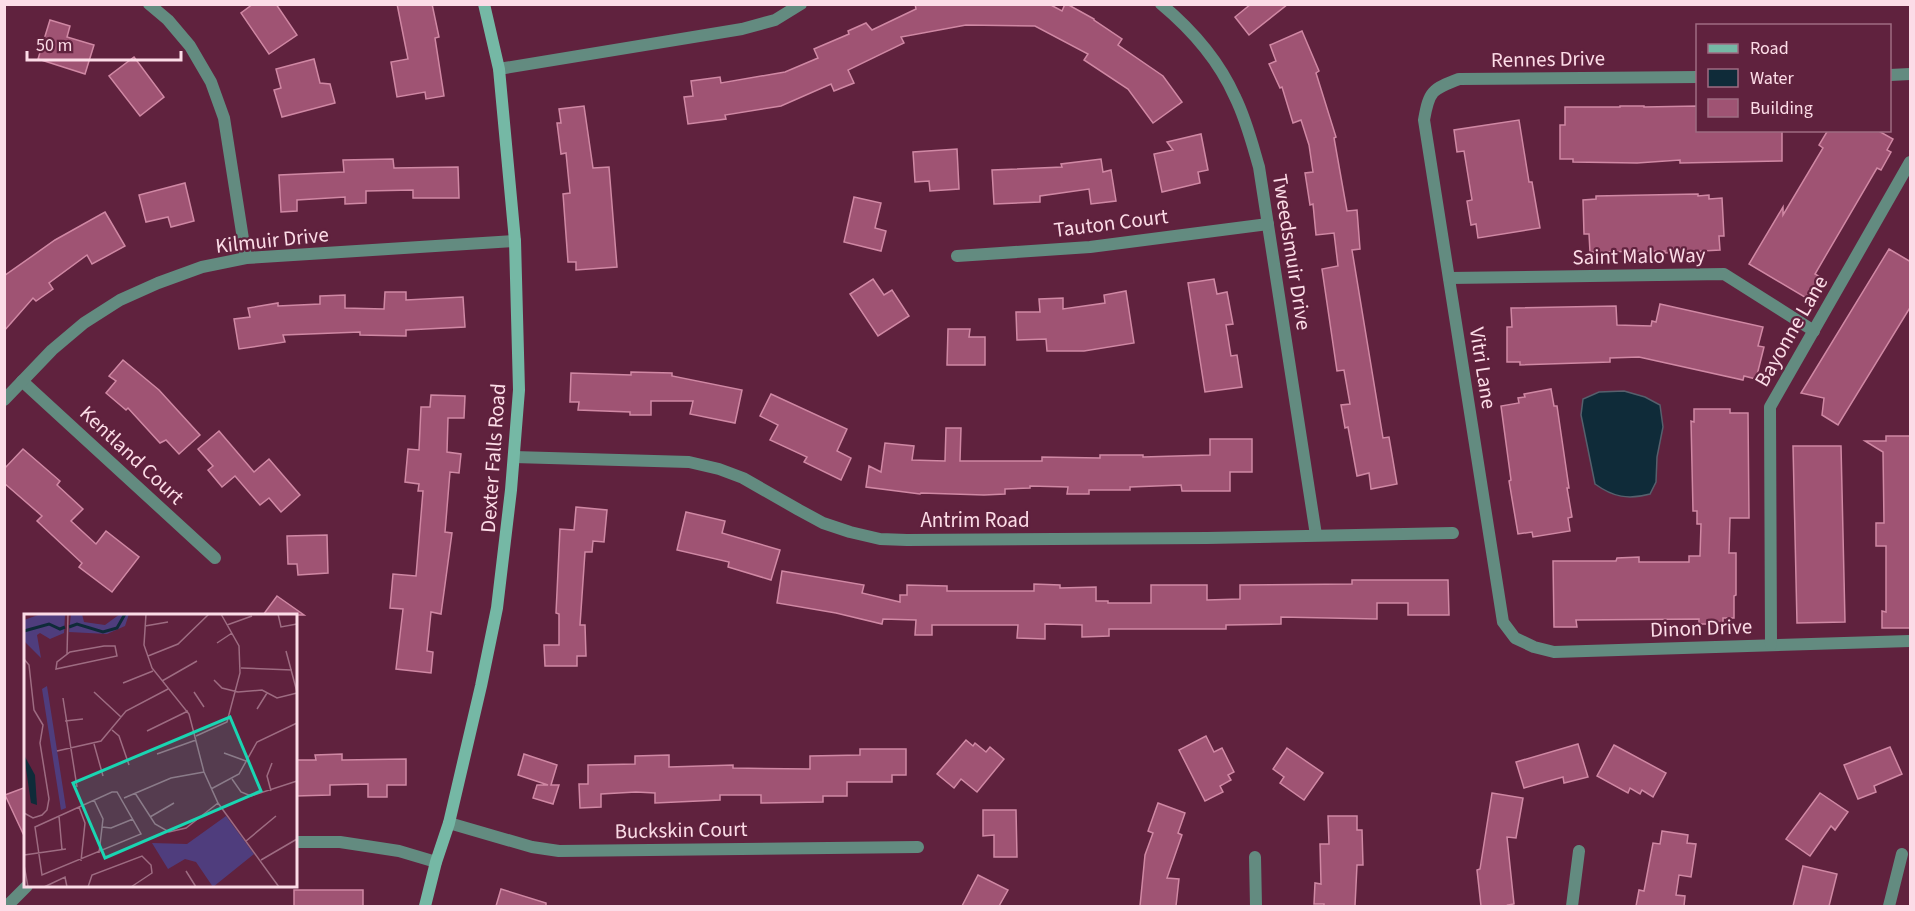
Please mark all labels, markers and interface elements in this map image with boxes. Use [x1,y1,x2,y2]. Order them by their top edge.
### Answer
scale bar [27,24,182,62]
legend [1696,24,1891,132]
text: 50 m [36,33,72,58]
text: Road [1750,36,1789,61]
street label: Rennes Drive [1491,43,1605,75]
text: Water [1750,66,1794,91]
text: Building [1750,96,1813,121]
street label: Tweedsmuir Drive [1265,172,1319,332]
street label: Tauton Court [1052,201,1170,245]
street label: Kilmuir Drive [214,219,330,261]
street label: Saint Malo Way [1572,240,1706,272]
street label: Bayonne Lane [1747,270,1835,392]
street label: Vitri Lane [1462,325,1504,411]
street label: Dexter Falls Road [473,382,513,534]
street label: Kentland Court [73,399,191,511]
street label: Antrim Road [920,505,1030,535]
street label: Dinon Drive [1649,611,1753,645]
inset map [24,614,297,887]
street label: Buckskin Court [614,814,748,846]

